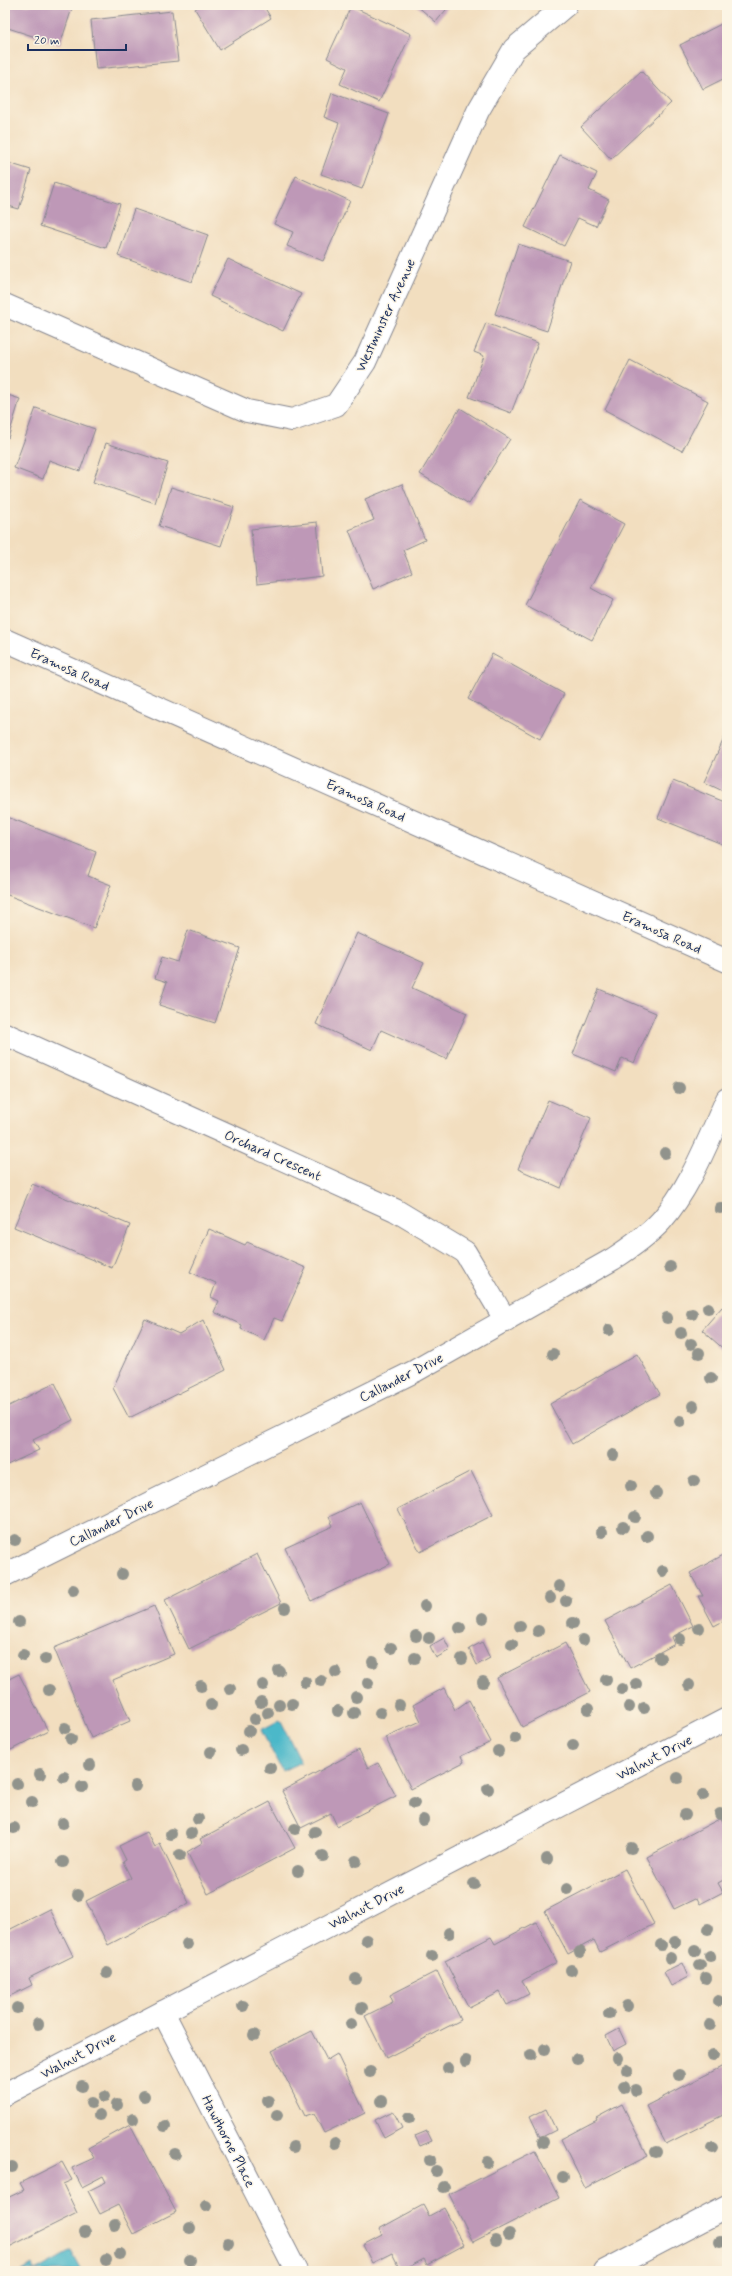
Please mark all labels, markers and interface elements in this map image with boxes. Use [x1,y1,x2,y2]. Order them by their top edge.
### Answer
scale bar [28,26,126,52]
text: 20 m [34,33,60,49]
street label: Westminster Avenue [352,256,420,375]
street label: Eramosa Road [27,644,112,695]
street label: Eramosa Road [323,775,408,826]
street label: Eramosa Road [619,907,704,958]
street label: Orchard Crescent [221,1126,324,1185]
street label: Callander Drive [356,1349,446,1407]
street label: Callander Drive [66,1495,157,1551]
street label: Walnut Drive [614,1731,695,1785]
street label: Walnut Drive [326,1880,407,1934]
street label: Walnut Drive [38,2029,119,2083]
street label: Hawthorne Place [197,2092,259,2191]

